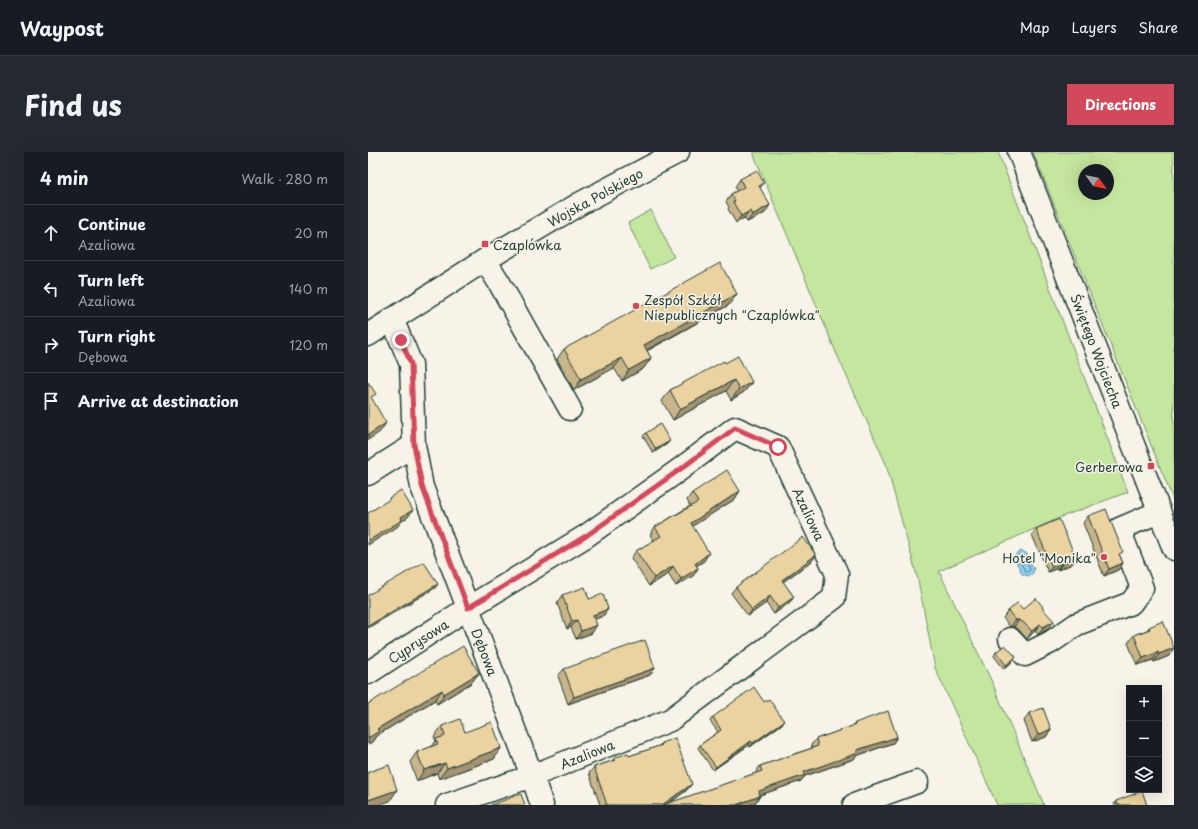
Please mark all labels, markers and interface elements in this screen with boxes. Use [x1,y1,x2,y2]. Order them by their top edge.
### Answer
text: Waypost [20,14,104,42]
text: Map [1020,17,1050,38]
text: Layers [1072,17,1117,38]
text: Share [1139,17,1178,38]
text: Find us [24,83,122,126]
button: Directions [1067,84,1174,125]
street label: Wojska Polskiego [544,163,646,231]
north arrow [1078,164,1114,200]
text: 4 min [40,165,88,191]
text: Walk · 280 m [241,169,328,188]
text: Continue [78,212,146,235]
icon: ahead [40,222,62,244]
text: 20 m [294,223,328,242]
text: Azaliowa [78,235,135,254]
place label: Czaplówka [493,235,562,254]
marker: Czaplówka [480,239,490,249]
text: Turn left [78,268,144,291]
icon: left [40,278,62,300]
text: 140 m [289,279,328,298]
place label: Zespół Szkół Niepublicznych "Czaplówka" [644,290,820,324]
text: Azaliowa [78,291,135,310]
street label: Świętego Wojciecha [1066,291,1128,412]
marker: Zespół Szkół Niepublicznych "Czaplówka" [631,301,641,311]
text: Turn right [78,324,155,347]
route end [392,331,410,349]
icon: right [40,334,62,356]
text: 120 m [289,335,328,354]
text: Dębowa [78,347,128,366]
text: Arrive at destination [78,389,239,412]
icon: arrive [40,390,62,412]
route start [769,438,787,456]
place label: Gerberowa [1075,457,1144,476]
marker: Gerberowa [1146,461,1156,471]
street label: Azaliowa [788,484,830,545]
place label: Hotel "Monika" [1002,548,1096,567]
marker: Hotel "Monika" [1099,552,1109,562]
street label: Cyprysowa [384,614,453,668]
street label: Dębowa [467,625,503,679]
map controls [1126,685,1162,793]
button: + [1126,685,1162,721]
button: − [1126,721,1162,757]
street label: Azaliowa [557,734,618,773]
button: layers [1126,757,1162,793]

